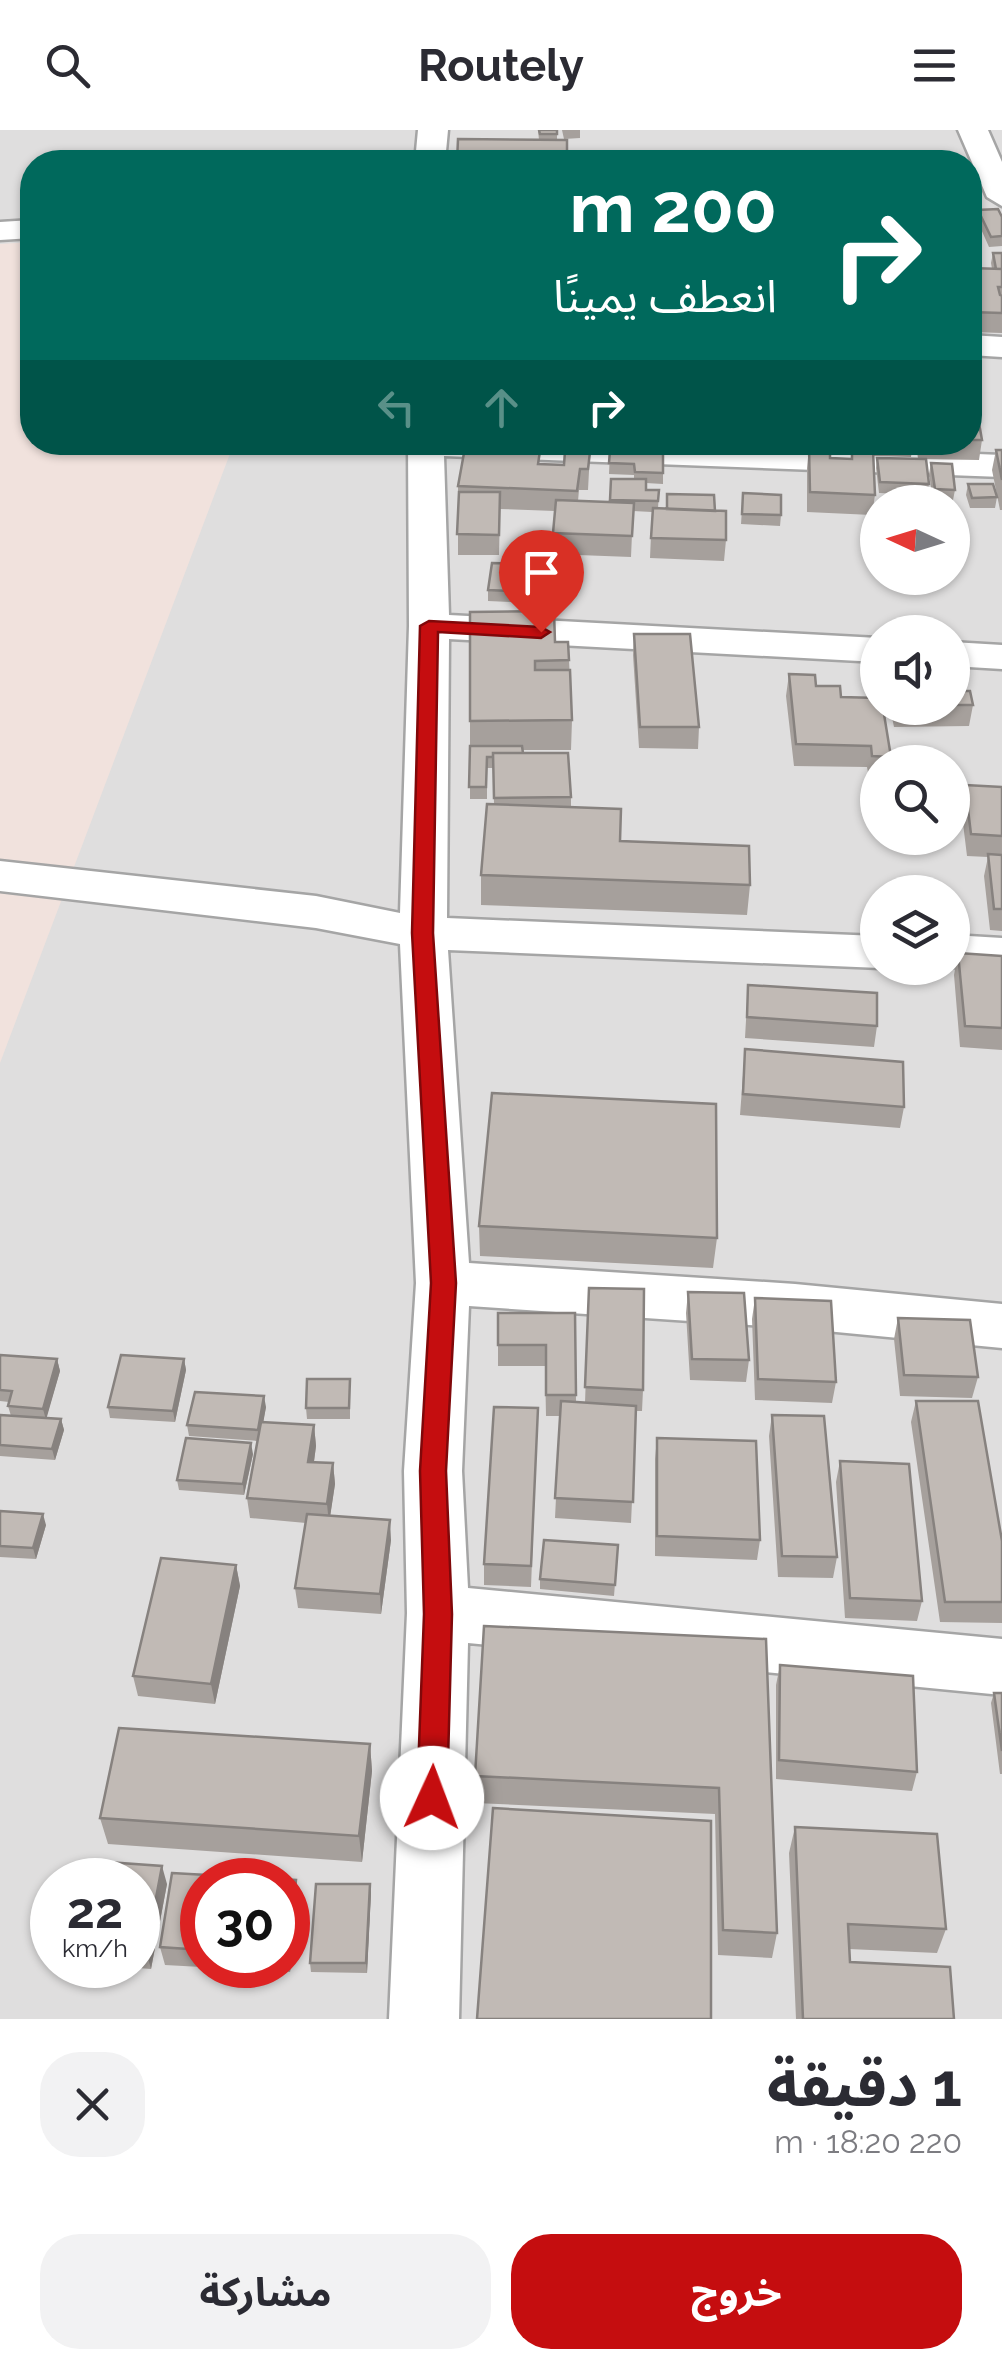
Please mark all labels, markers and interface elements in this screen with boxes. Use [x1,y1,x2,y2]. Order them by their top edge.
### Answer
icon: search [40,38,95,93]
icon: menu [907,38,962,93]
text: Routely [418,39,584,92]
text: 200 m [570,166,777,248]
icon: right [812,190,942,320]
text: انعطف يمينًا [553,270,777,323]
icon: left [369,380,424,435]
icon: ahead [474,380,529,435]
icon: right [579,380,634,435]
north arrow [860,485,970,595]
map controls [860,485,970,985]
pin [499,530,584,633]
icon: arrive [514,545,569,600]
button: sound [860,615,970,725]
button: search [860,745,970,855]
button: layers [860,875,970,985]
position arrow [380,1746,484,1850]
speed limit sign: 30 [180,1858,310,1988]
text: 22 [67,1881,123,1940]
text: km/h [62,1933,128,1963]
text: 1 دقيقة [767,2050,962,2120]
button: close [40,2052,145,2157]
text: 220 m · 18:20 [774,2123,962,2160]
button: مشاركة [40,2234,491,2349]
button: خروج [511,2234,962,2349]

